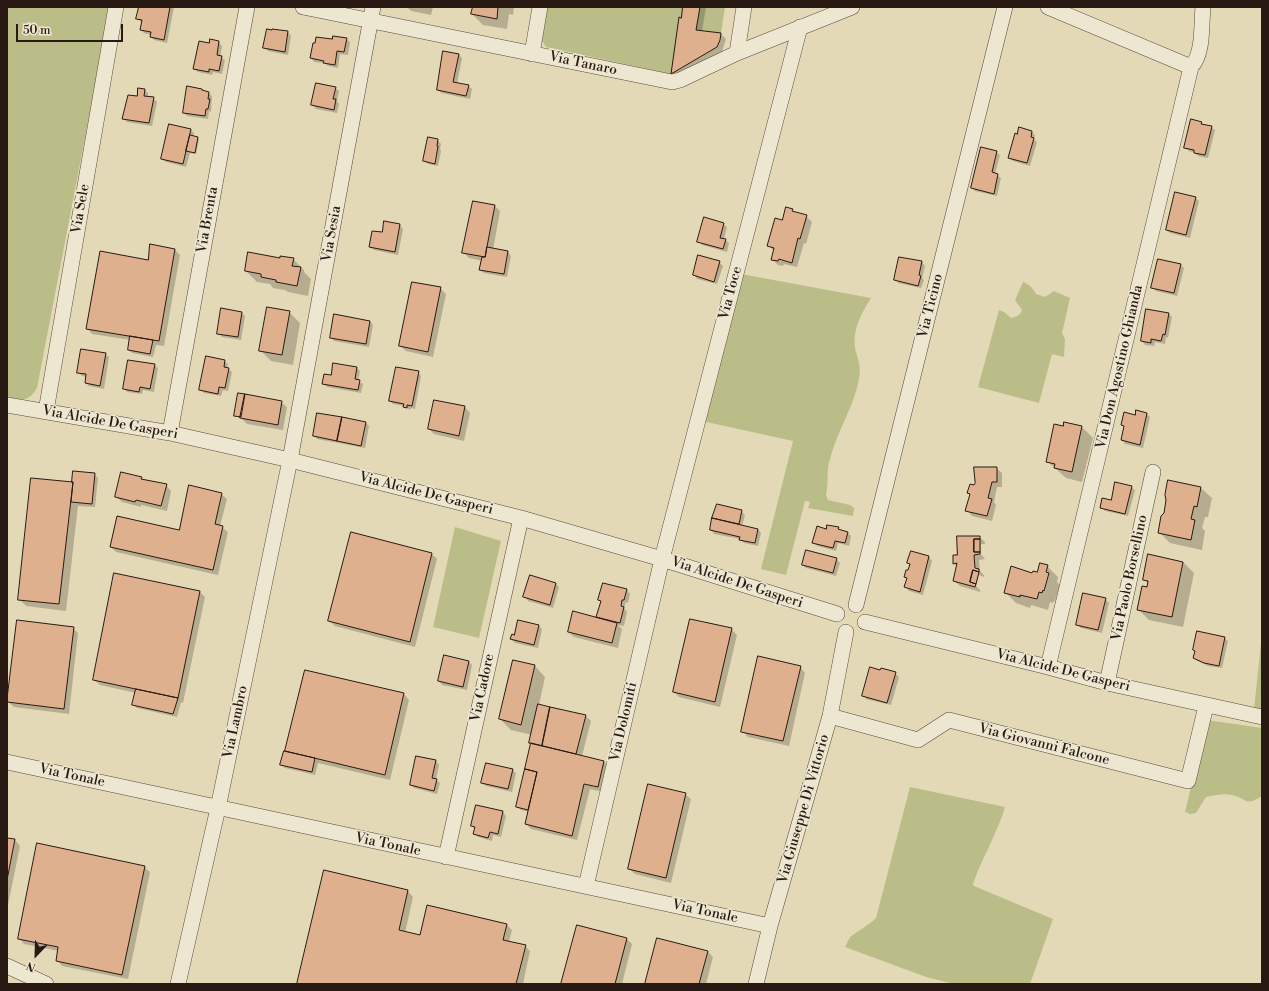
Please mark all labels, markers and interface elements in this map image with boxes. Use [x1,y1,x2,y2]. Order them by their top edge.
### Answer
scale bar [18,16,125,42]
text: 50 m [23,23,51,38]
street label: Via Tanaro [547,49,619,79]
street label: Via Sele [68,183,94,235]
street label: Via Brenta [194,185,222,255]
street label: Via Sesia [319,205,345,263]
street label: Via Toce [716,265,746,321]
street label: Via Ticino [915,272,947,340]
street label: Via Don Agostino Ghianda [1093,283,1147,451]
street label: Via Alcide De Gasperi [41,403,179,443]
street label: Via Alcide De Gasperi [357,469,495,519]
street label: Via Paolo Borsellino [1108,513,1152,643]
street label: Via Alcide De Gasperi [669,554,805,612]
street label: Via Alcide De Gasperi [994,646,1132,696]
street label: Via Cadore [468,652,498,724]
street label: Via Dolomiti [607,681,641,763]
street label: Via Lambro [220,684,252,760]
street label: Via Giovanni Falcone [977,721,1111,769]
street label: Via Giuseppe Di Vittorio [775,732,833,886]
street label: Via Tonale [38,761,106,791]
street label: Via Tonale [354,830,422,860]
street label: Via Tonale [671,897,739,927]
north arrow [16,935,56,975]
text: N [25,958,38,974]

